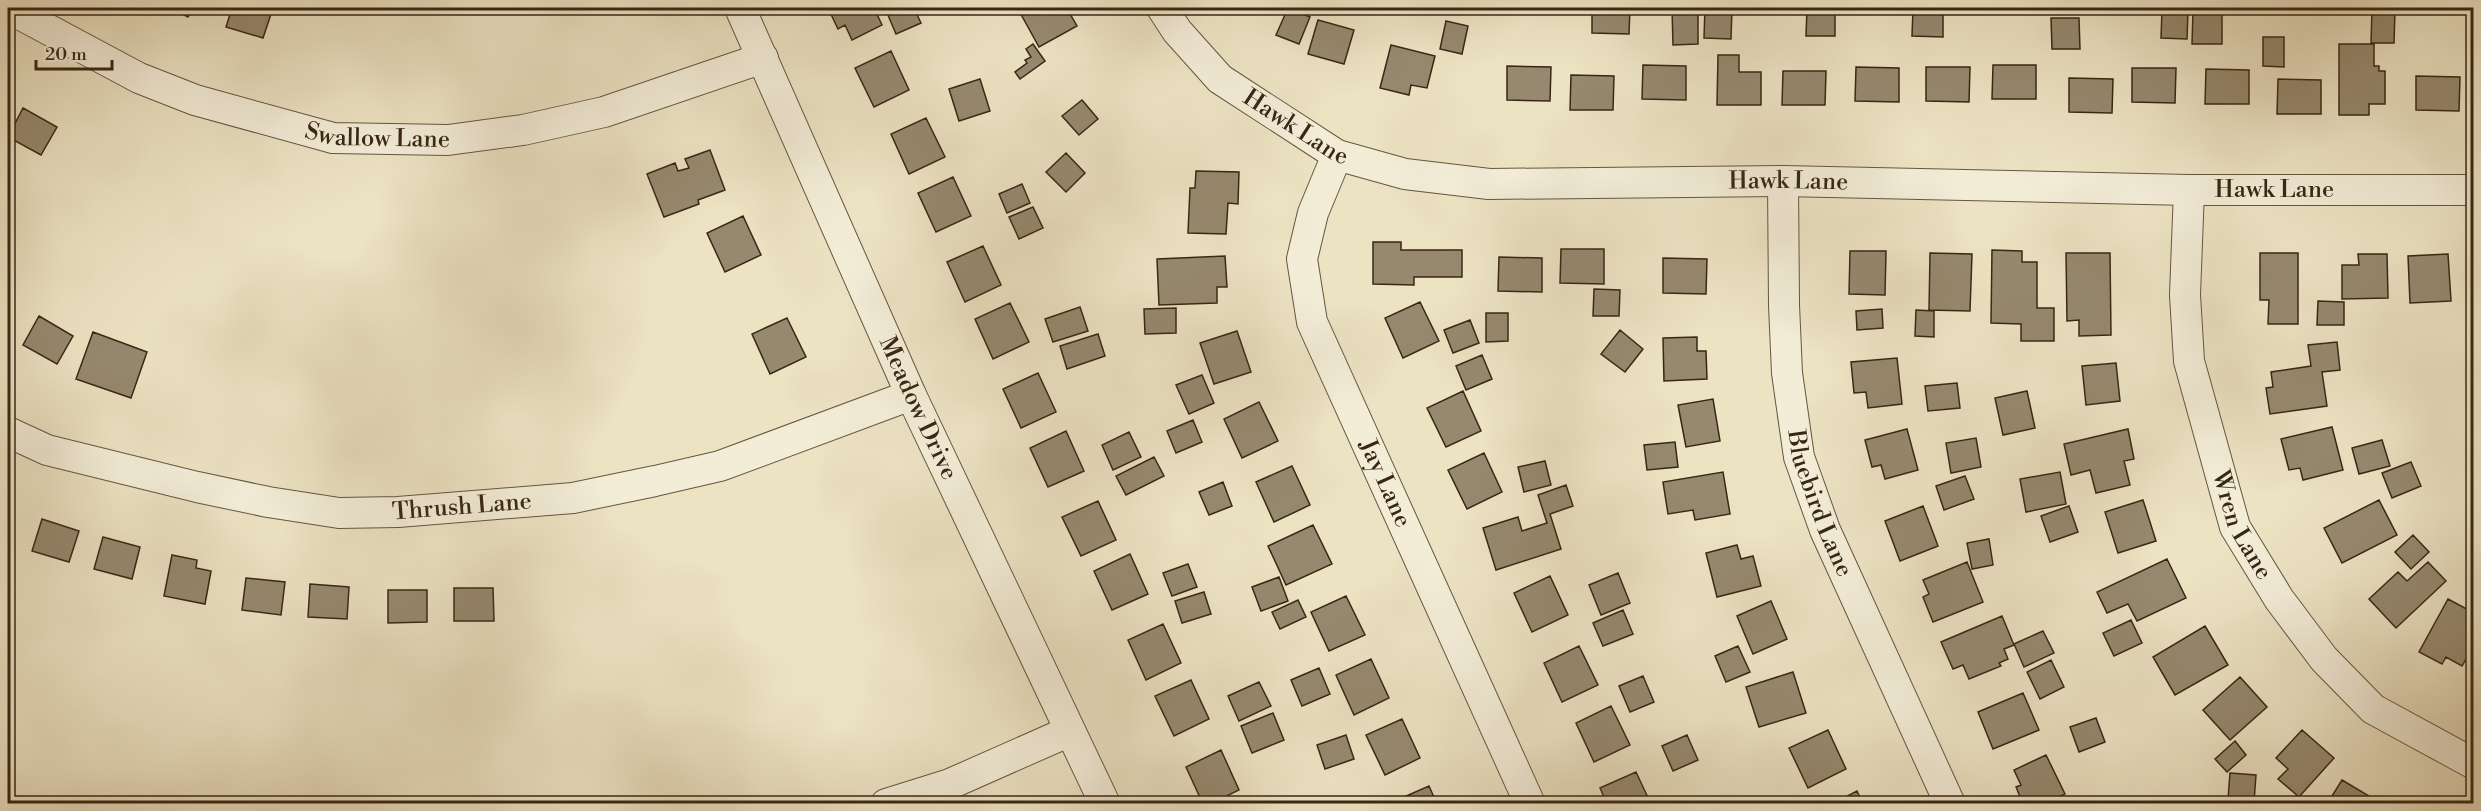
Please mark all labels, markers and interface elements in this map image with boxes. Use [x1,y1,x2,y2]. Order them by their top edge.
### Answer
scale bar [36,33,112,71]
text: 20 m [45,43,87,66]
street label: Hawk Lane [1237,83,1351,172]
street label: Swallow Lane [301,116,450,155]
street label: Hawk Lane [1728,166,1849,197]
street label: Hawk Lane [2214,175,2334,205]
street label: Meadow Drive [872,332,964,485]
street label: Bluebird Lane [1780,427,1859,582]
street label: Jay Lane [1352,434,1418,532]
street label: Wren Lane [2205,466,2279,585]
street label: Thrush Lane [391,486,533,527]

